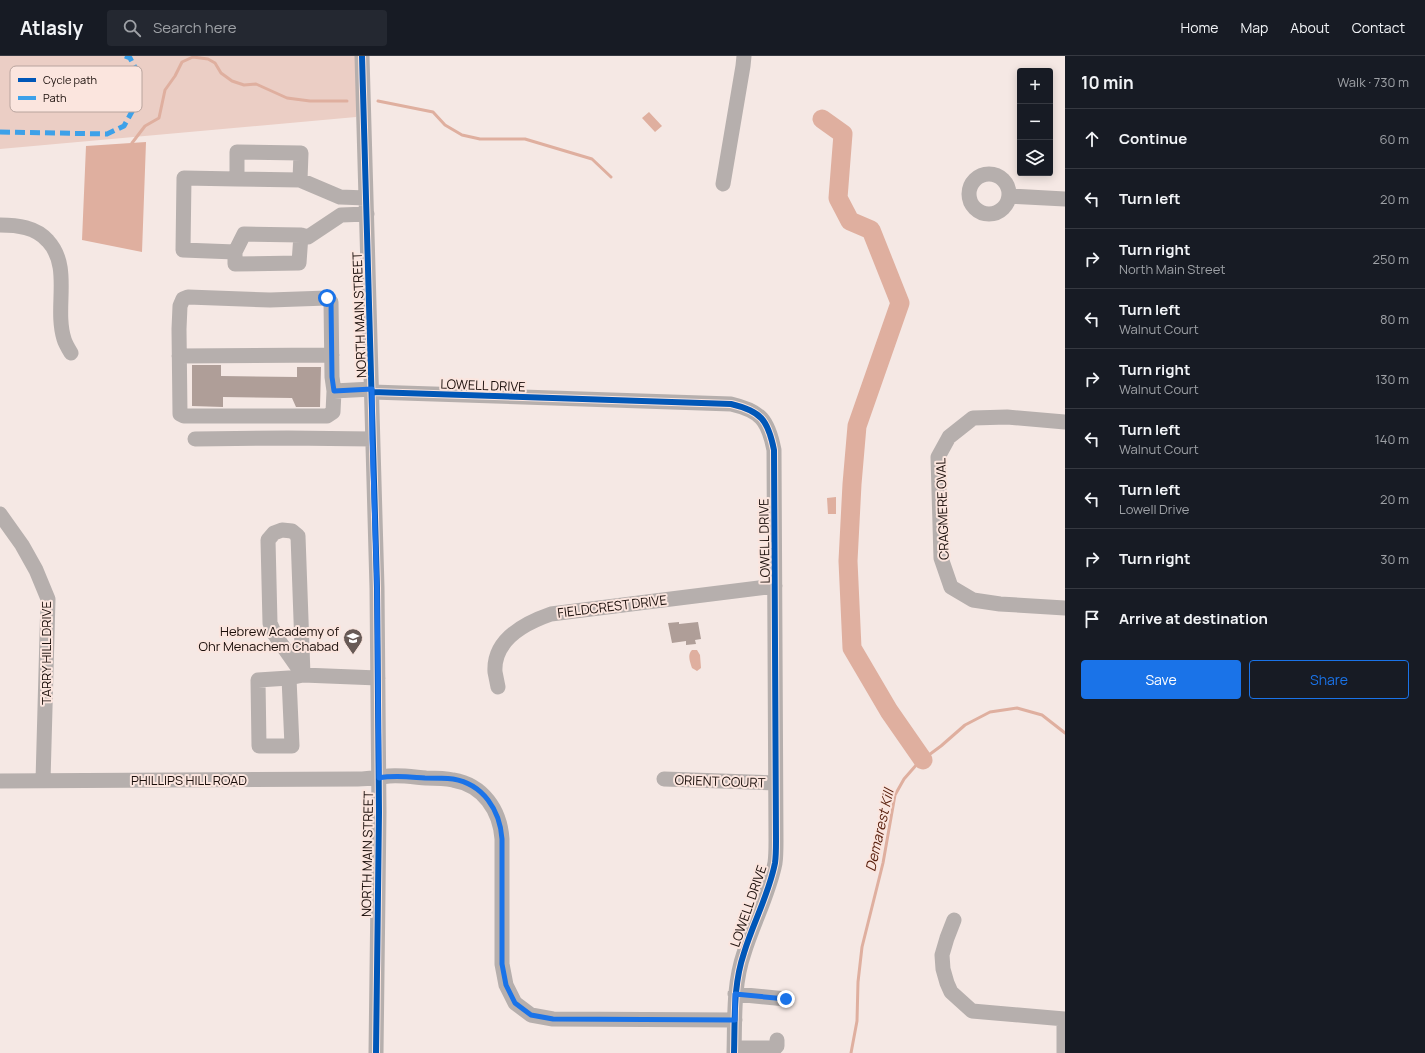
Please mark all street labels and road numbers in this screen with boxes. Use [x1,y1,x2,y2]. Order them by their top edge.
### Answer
street label: NORTH MAIN STREET [348,251,370,378]
street label: LOWELL DRIVE [440,375,526,395]
street label: CRAGMERE OVAL [931,457,953,560]
street label: LOWELL DRIVE [754,498,774,584]
street label: FIELDCREST DRIVE [556,590,668,622]
street label: TARRY HILL DRIVE [37,601,55,705]
street label: ORIENT COURT [674,770,766,792]
street label: PHILLIPS HILL ROAD [131,771,247,789]
street label: NORTH MAIN STREET [357,791,377,917]
street label: LOWELL DRIVE [726,863,770,949]

